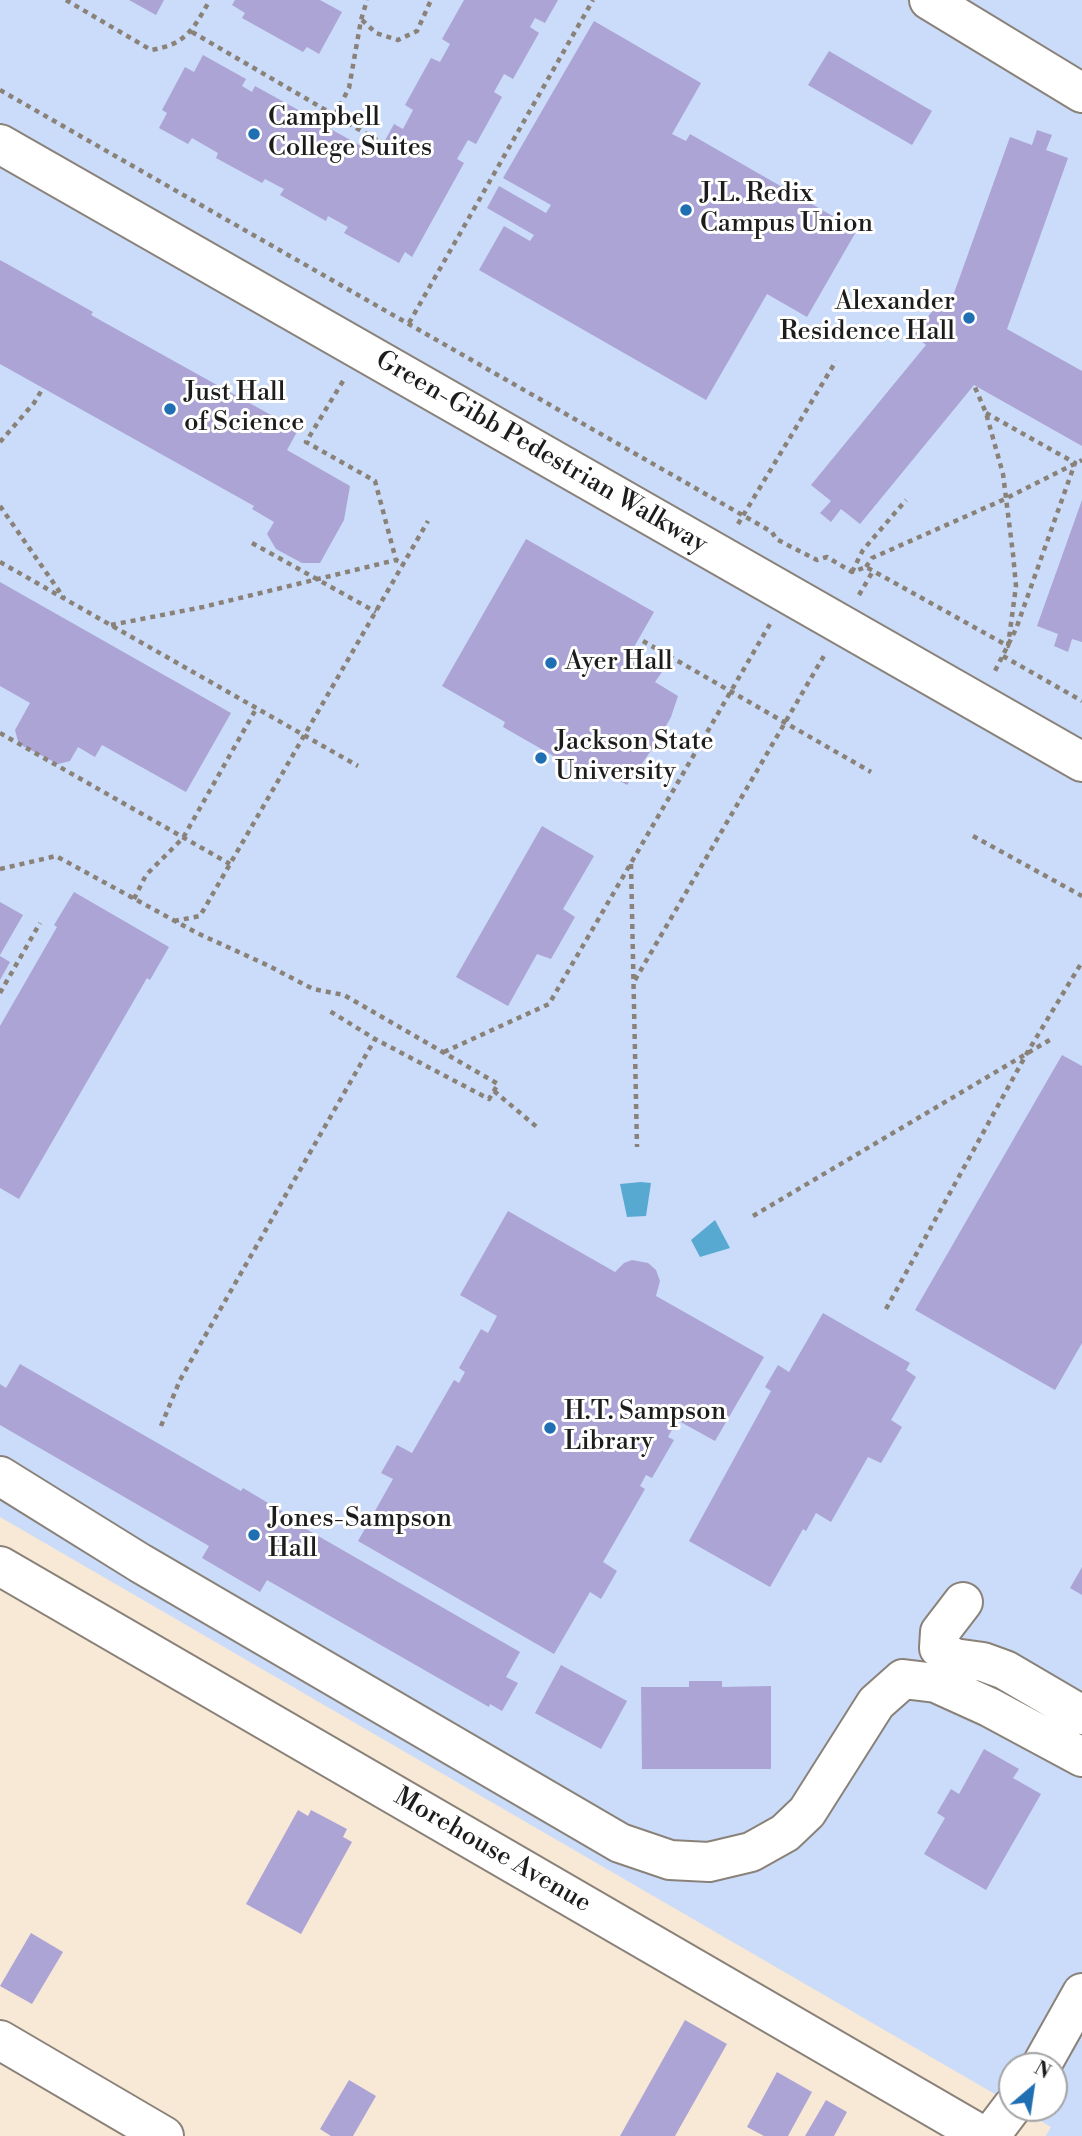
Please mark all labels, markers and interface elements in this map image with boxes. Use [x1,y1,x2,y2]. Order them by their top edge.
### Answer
place label: Campbell College Suites [268,103,432,164]
marker: Campbell College Suites [246,126,262,142]
place label: J.L. Redix Campus Union [700,179,873,241]
marker: J.L. Redix Campus Union [678,202,694,218]
place label: Alexander Residence Hall [780,287,955,348]
marker: Alexander Residence Hall [961,310,977,326]
street label: Green-Gibb Pedestrian Walkway [370,345,712,561]
place label: Just Hall of Science [184,378,304,440]
marker: Just Hall of Science [162,401,178,417]
place label: Ayer Hall [565,647,673,679]
marker: Ayer Hall [543,655,559,671]
place label: Jackson State University [555,727,714,788]
marker: Jackson State University [533,750,549,766]
place label: H.T. Sampson Library [564,1397,726,1458]
marker: H.T. Sampson Library [542,1420,558,1436]
place label: Jones-Sampson Hall [268,1504,452,1566]
marker: Jones-Sampson Hall [246,1527,262,1543]
street label: Morehouse Avenue [388,1782,596,1920]
north arrow [998,2052,1068,2122]
text: N [1030,2056,1055,2085]

